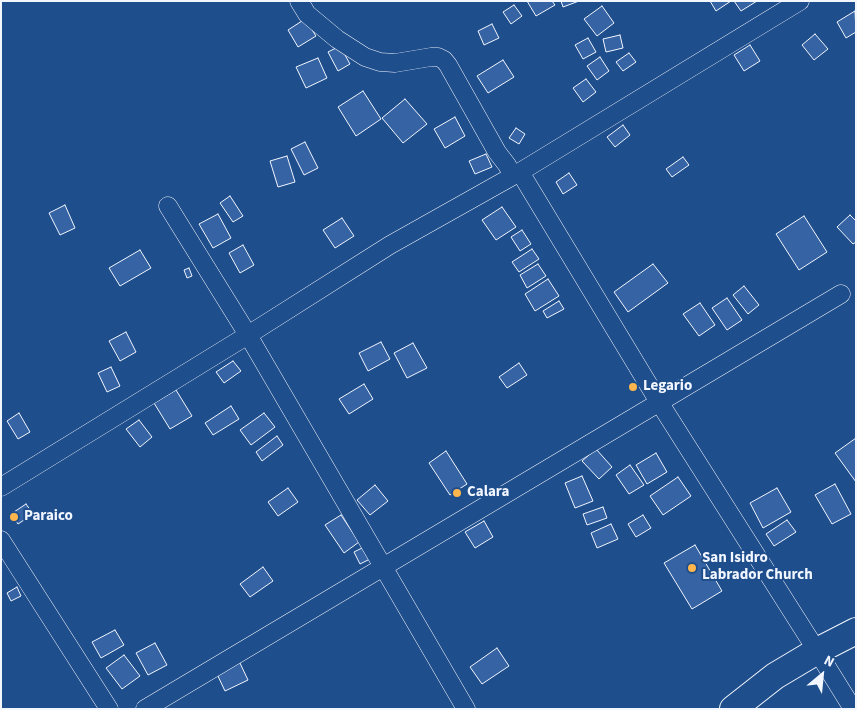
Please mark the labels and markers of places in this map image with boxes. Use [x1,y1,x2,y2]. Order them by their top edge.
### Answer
place label: Legario [643,378,692,396]
marker: Legario [627,381,639,393]
place label: Calara [467,484,509,502]
marker: Calara [451,487,463,499]
place label: Paraico [24,508,73,526]
marker: Paraico [8,511,20,523]
place label: San Isidro Labrador Church [702,550,813,585]
marker: San Isidro Labrador Church [686,562,698,574]

